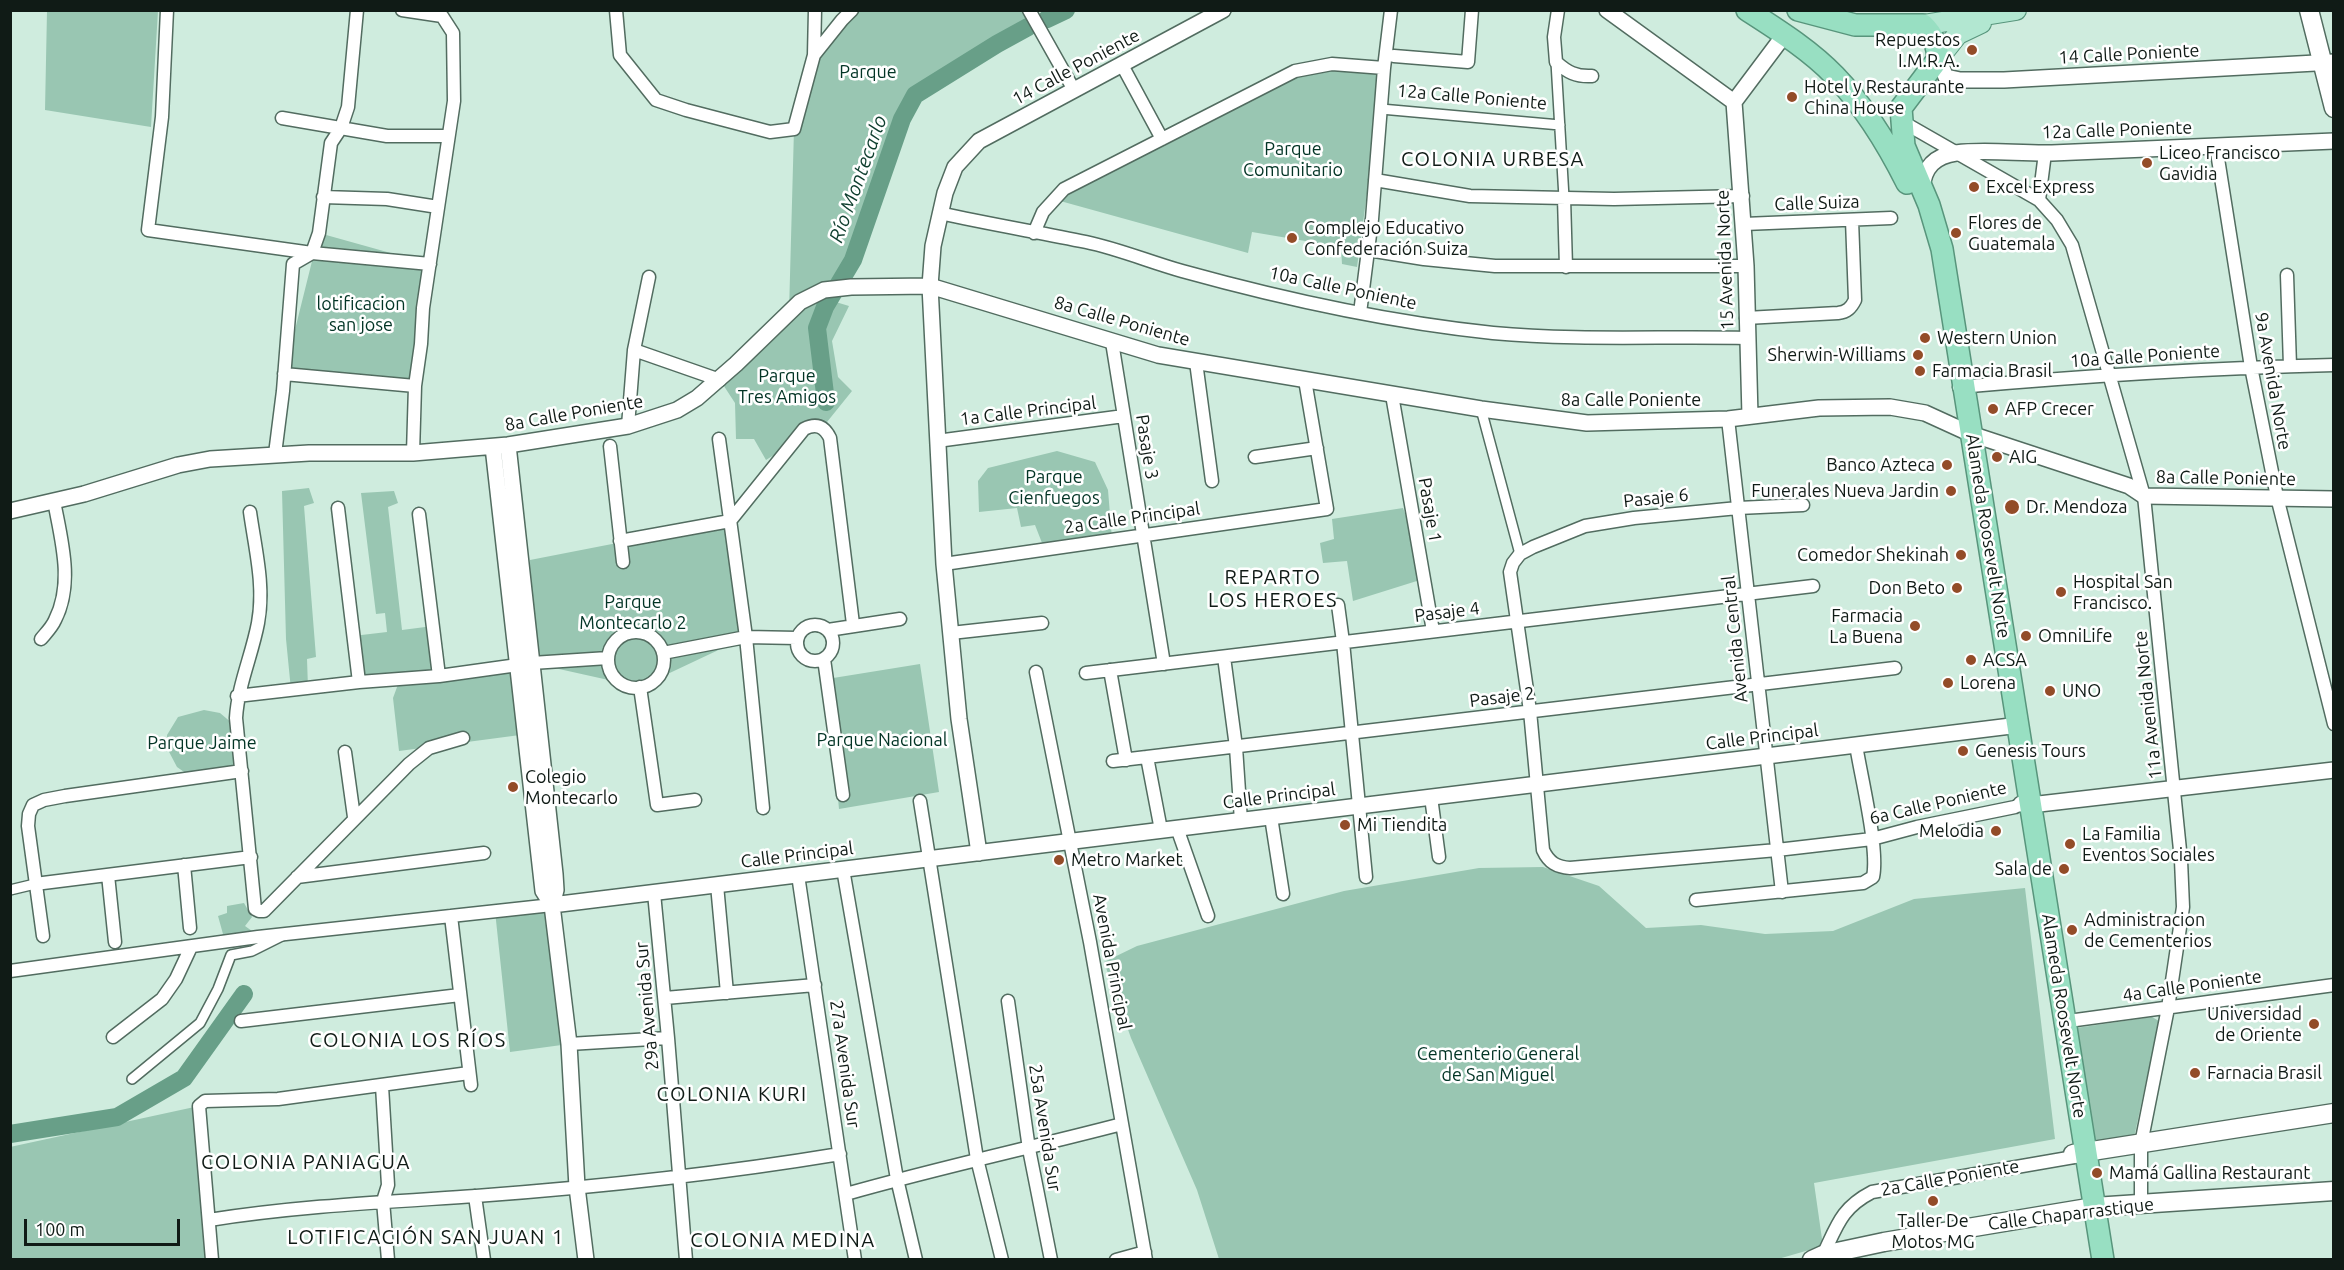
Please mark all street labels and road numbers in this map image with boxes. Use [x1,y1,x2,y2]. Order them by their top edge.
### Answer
street label: 14 Calle Poniente [1009,24,1143,110]
street label: 14 Calle Poniente [2058,40,2200,68]
street label: 12a Calle Poniente [1396,80,1548,114]
street label: 12a Calle Poniente [2041,117,2193,143]
street label: 15 Avenida Norte [1712,190,1738,330]
street label: Calle Suiza [1774,191,1860,215]
street label: 10a Calle Poniente [1267,262,1419,314]
street label: 8a Calle Poniente [1052,291,1192,351]
street label: 9a Avenida Norte [2250,310,2296,452]
street label: 10a Calle Poniente [2069,340,2221,372]
street label: 8a Calle Poniente [1561,389,1701,411]
street label: 8a Calle Poniente [503,390,645,436]
street label: 1a Calle Principal [959,392,1097,430]
street label: Pasaje 3 [1131,413,1163,481]
street label: Alameda Roosevelt Norte [1961,432,2015,640]
street label: 8a Calle Poniente [2156,466,2296,490]
street label: Pasaje 1 [1414,476,1446,544]
street label: Pasaje 6 [1622,484,1690,512]
street label: 2a Calle Principal [1063,498,1201,538]
street label: Avenida Central [1718,574,1752,704]
street label: Pasaje 4 [1413,597,1481,627]
street label: 11a Avenida Norte [2129,629,2167,781]
street label: Pasaje 2 [1468,682,1536,712]
street label: Calle Principal [1704,719,1820,755]
street label: 6a Calle Poniente [1867,777,2009,829]
street label: Calle Principal [1221,778,1337,814]
street label: Calle Principal [739,837,855,873]
street label: Avenida Principal [1088,892,1136,1032]
street label: Alameda Roosevelt Norte [2037,912,2091,1120]
street label: 29a Avenida Sur [631,941,663,1071]
street label: 4a Calle Poniente [2121,966,2263,1006]
street label: 27a Avenida Sur [825,999,865,1129]
street label: 25a Avenida Sur [1024,1063,1066,1193]
street label: 2a Calle Poniente [1879,1155,2021,1201]
street label: Calle Chaparrastique [1987,1193,2155,1235]

